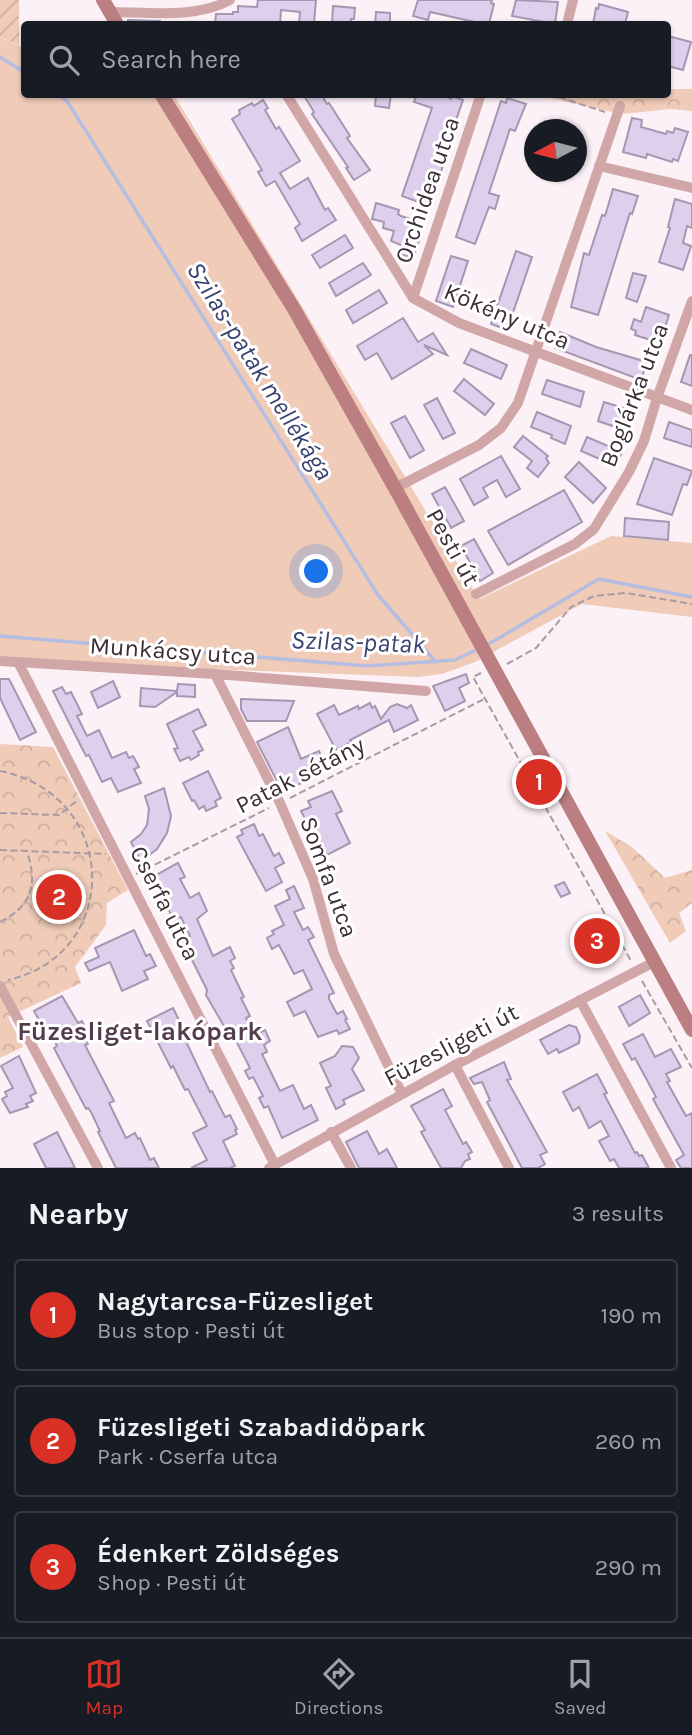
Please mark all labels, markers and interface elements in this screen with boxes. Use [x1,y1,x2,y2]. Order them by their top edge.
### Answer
search box [21,21,671,98]
icon: search [45,41,83,79]
text: Search here [101,44,241,75]
street label: Orchidea utca [389,113,465,267]
north arrow [524,119,587,182]
water label: Szilas-patak mellékága [180,256,340,486]
street label: Kökény utca [440,277,574,355]
street label: Boglárka utca [594,319,674,471]
street label: Pesti út [420,504,486,590]
your location [299,554,333,588]
water label: Szilas-patak [290,624,427,660]
street label: Munkácsy utca [89,631,257,671]
street label: Patak sétány [231,731,369,819]
pin: 1 [516,756,562,808]
street label: Somfa utca [294,813,364,941]
street label: Cserfa utca [124,841,206,965]
pin: 2 [36,871,82,923]
pin: 3 [574,915,620,967]
street label: Füzesligeti út [379,998,523,1092]
district label: Füzesliget-lakópark [17,1016,263,1047]
text: Nearby [28,1196,128,1232]
text: 3 results [572,1200,664,1227]
text: Nagytarcsa-Füzesliget [97,1286,373,1317]
text: 1 [49,1302,57,1329]
text: 190 m [600,1302,662,1329]
text: Bus stop · Pesti út [97,1317,285,1344]
text: Füzesligeti Szabadidőpark [97,1412,426,1443]
text: 2 [46,1428,60,1455]
text: 260 m [595,1428,662,1455]
text: Park · Cserfa utca [97,1443,278,1470]
text: Édenkert Zöldséges [97,1538,339,1569]
text: 3 [46,1554,60,1581]
text: 290 m [595,1554,662,1581]
text: Shop · Pesti út [97,1569,246,1596]
tab: Map [85,1655,123,1719]
tab: Directions [294,1655,383,1719]
tab: Saved [554,1655,607,1719]

